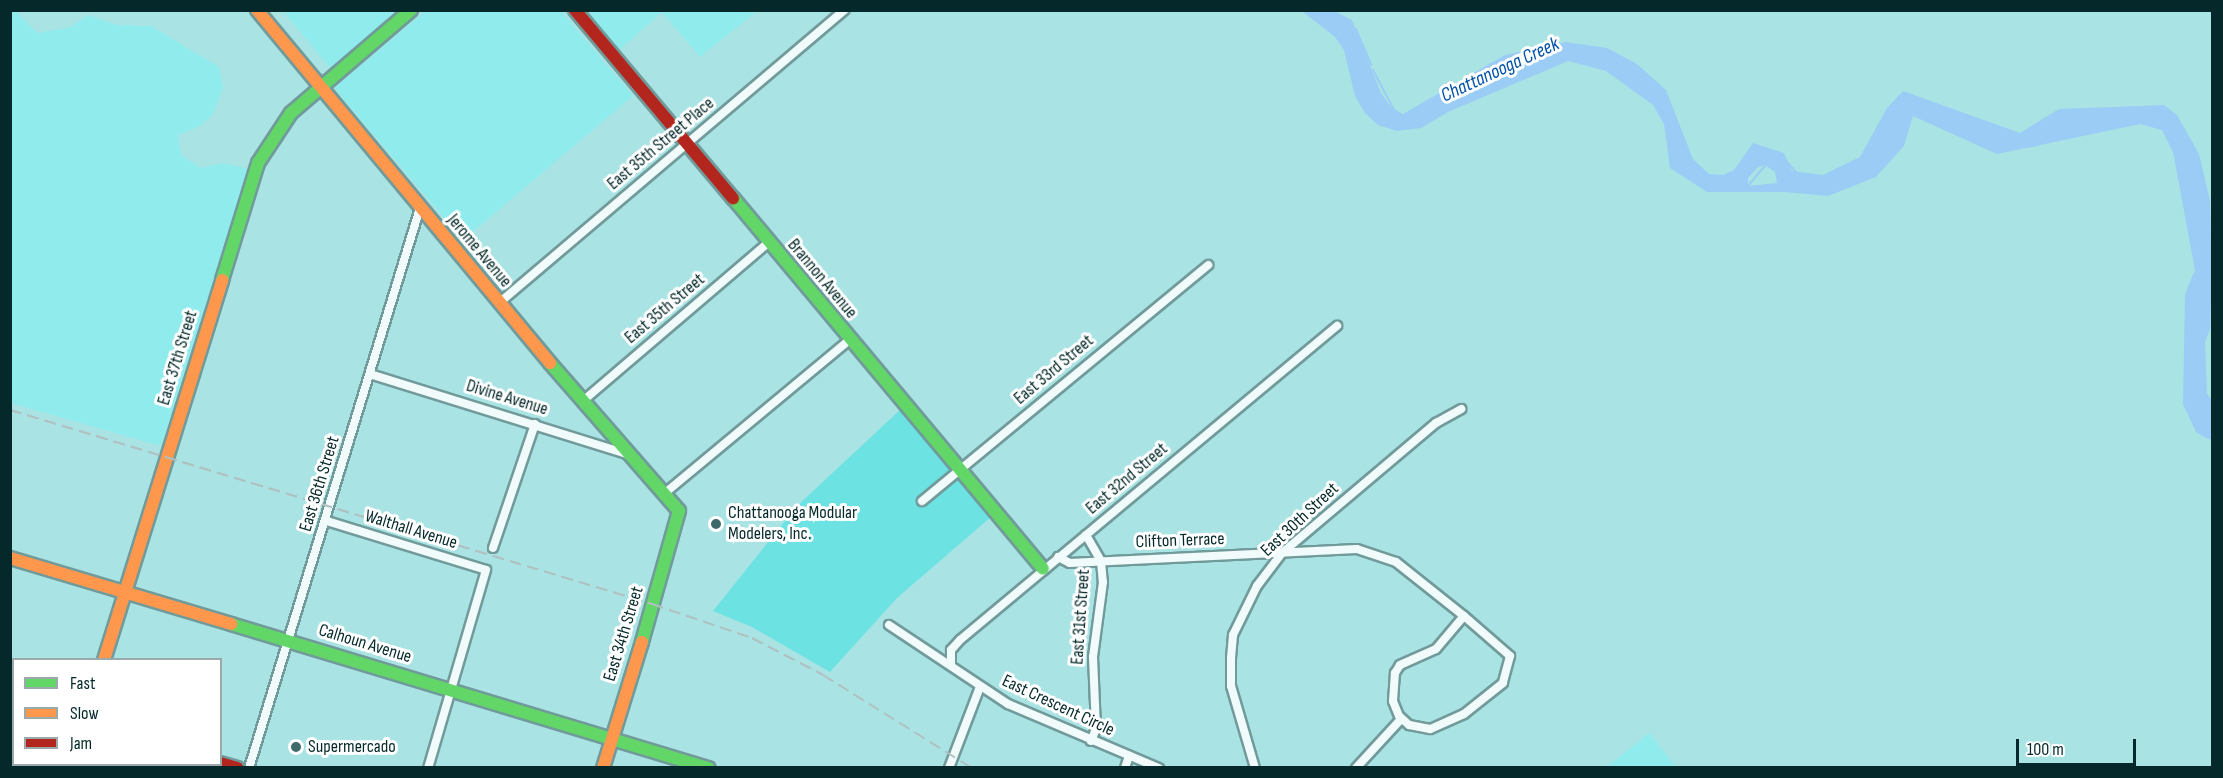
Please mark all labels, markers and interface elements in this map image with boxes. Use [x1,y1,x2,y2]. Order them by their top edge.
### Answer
water label: Chattanooga Creek [1437,32,1563,108]
street label: East 35th Street Place [603,93,719,195]
street label: Jerome Avenue [442,210,516,292]
street label: Brannon Avenue [782,235,862,323]
street label: East 35th Street [621,269,709,349]
street label: East 37th Street [153,308,203,408]
street label: East 33rd Street [1010,330,1098,410]
street label: Divine Avenue [464,375,550,421]
street label: East 36th Street [295,434,345,534]
street label: East 32nd Street [1082,439,1172,519]
street label: East 30th Street [1257,479,1343,561]
place label: Chattanooga Modular Modelers, Inc. [728,503,857,546]
street label: Walthall Avenue [362,506,460,554]
marker: Chattanooga Modular Modelers, Inc. [709,517,723,531]
street label: Clifton Terrace [1135,529,1225,553]
street label: East 31st Street [1067,569,1095,665]
street label: East 34th Street [599,584,649,684]
street label: Calhoun Avenue [316,620,414,668]
legend [12,658,222,766]
street label: East Crescent Circle [998,671,1118,741]
text: Fast [70,673,95,694]
text: Slow [70,703,99,724]
scale bar [2019,727,2139,765]
text: Jam [70,733,92,754]
place label: Supermercado [308,736,396,758]
text: 100 m [2027,739,2064,760]
marker: Supermercado [289,740,303,754]

